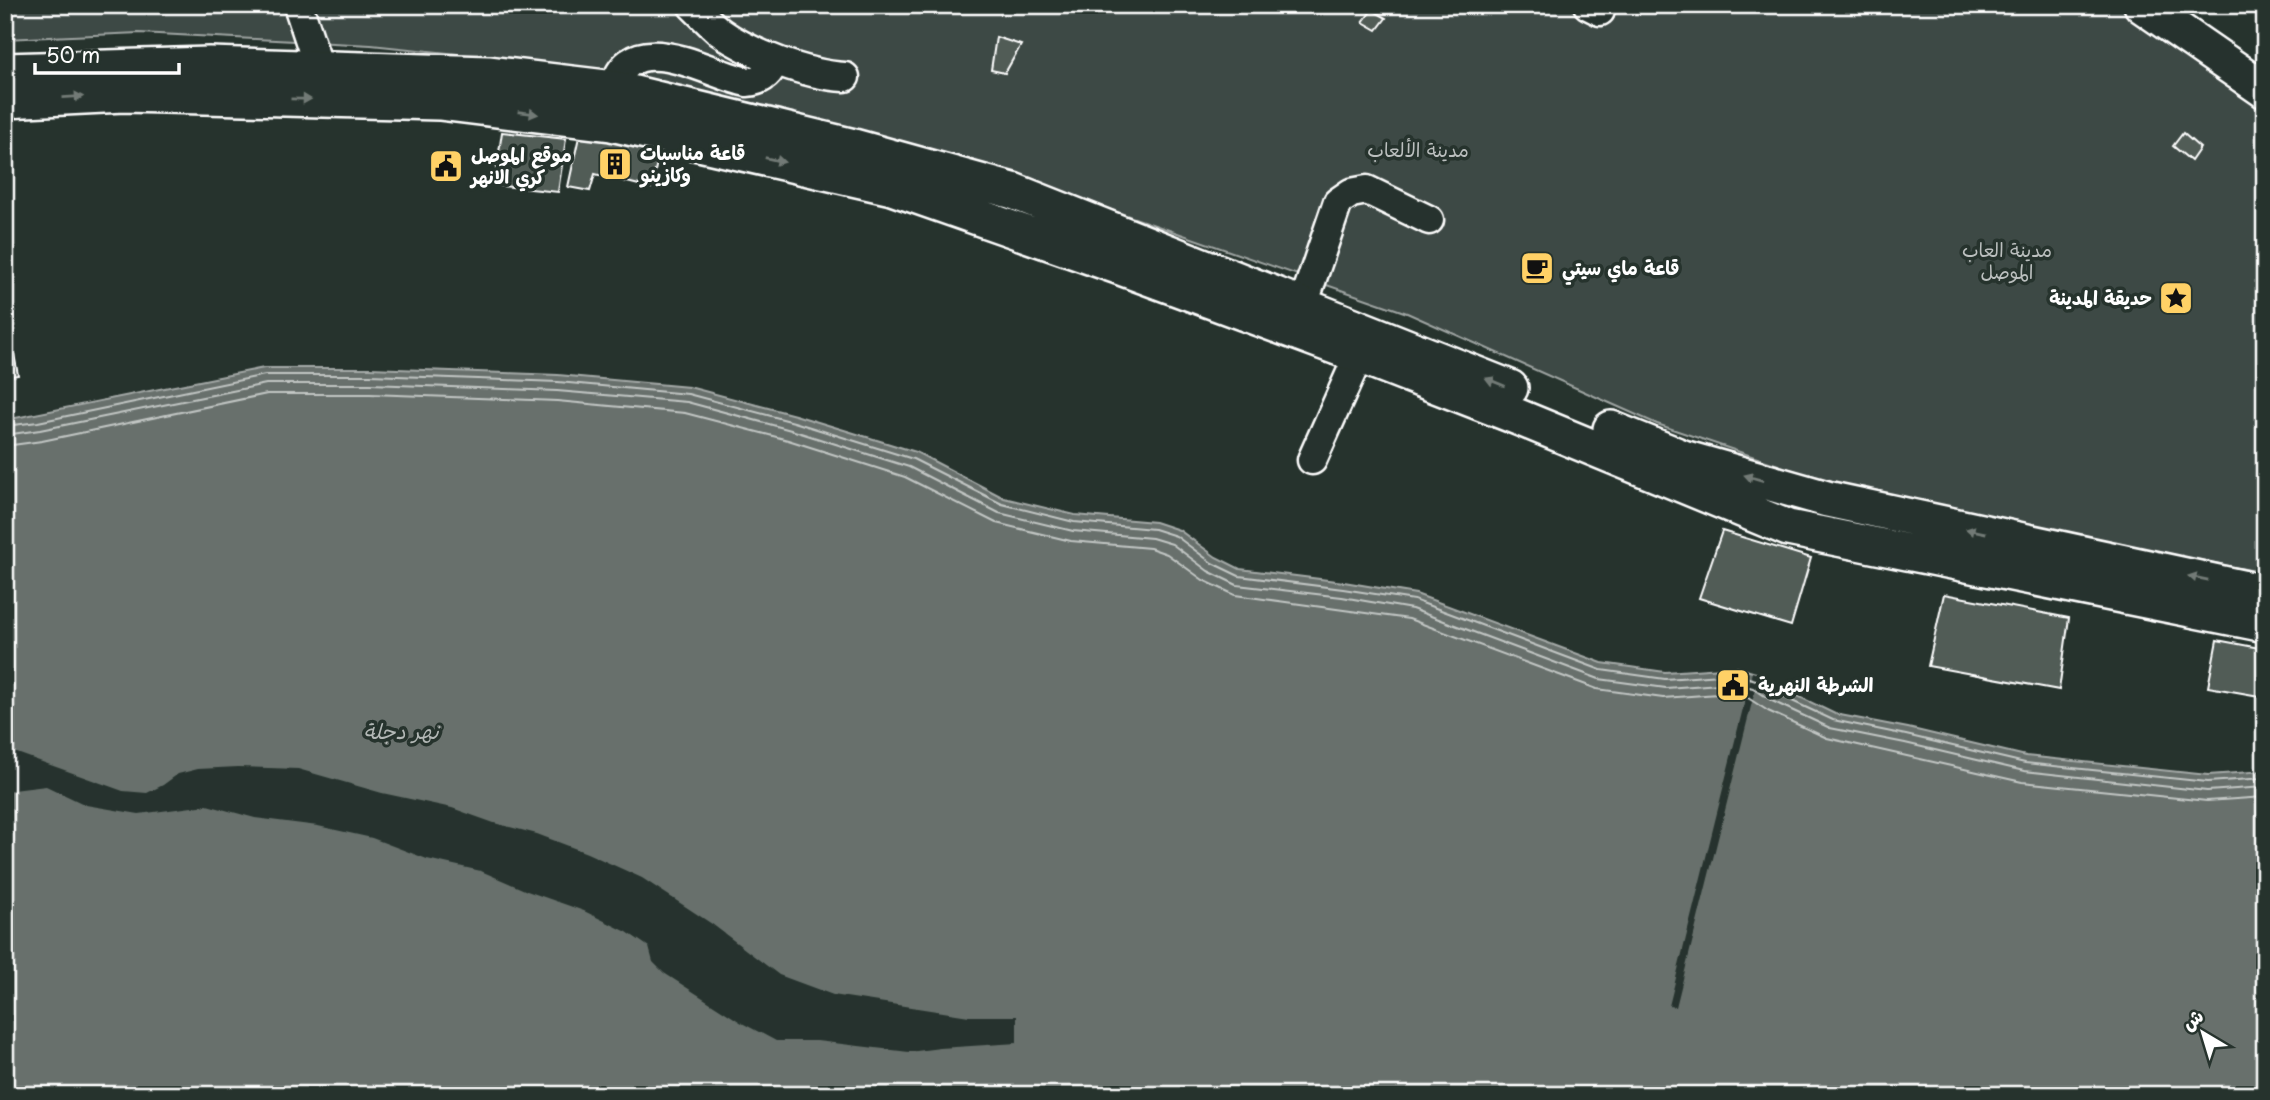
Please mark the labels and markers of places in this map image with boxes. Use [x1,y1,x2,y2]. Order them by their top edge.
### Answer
place label: قاعة مناسبات وكازينو [639,138,745,188]
place label: موقع الموصل كري الانهر [469,140,572,192]
building icon: قاعة مناسبات وكازينو [596,145,634,183]
public building icon: موقع الموصل كري الانهر [427,147,465,185]
cafe icon: قاعة ماي سيتي [1518,249,1556,287]
place label: قاعة ماي سيتي [1562,253,1679,285]
place icon: حديقة المدينة [2157,279,2195,317]
place label: حديقة المدينة [2049,283,2152,311]
public building icon: الشرطة النهرية [1714,666,1752,704]
place label: الشرطة النهرية [1758,670,1874,698]

